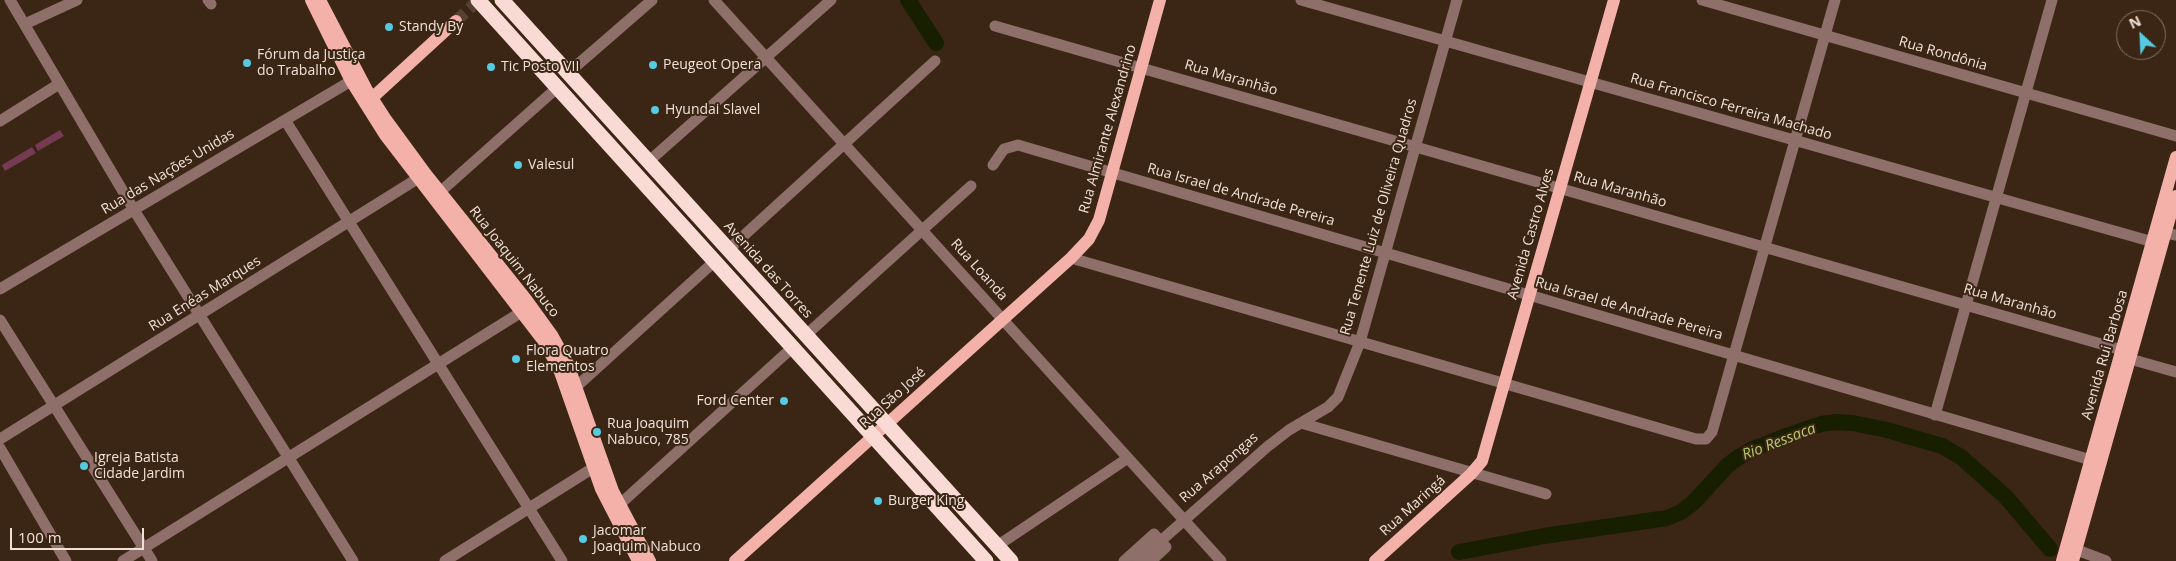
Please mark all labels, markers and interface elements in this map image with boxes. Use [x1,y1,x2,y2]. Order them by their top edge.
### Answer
north arrow [2116,10,2166,60]
text: N [2126,11,2144,33]
place label: Standy By [399,19,463,35]
marker: Standy By [383,21,395,33]
street label: Rua Rondônia [1897,33,1989,75]
street label: Rua Almirante Alexandrino [1076,43,1140,215]
place label: Fórum da Justiça do Trabalho [257,47,366,80]
marker: Fórum da Justiça do Trabalho [241,57,253,69]
place label: Peugeot Opera [663,57,761,73]
street label: Rua Maranhão [1183,57,1279,99]
place label: Tic Posto VII [501,59,579,75]
marker: Peugeot Opera [647,59,659,71]
marker: Tic Posto VII [485,61,497,73]
street label: Rua Francisco Ferreira Machado [1628,70,1834,144]
street label: Rua Tenente Luiz de Oliveira Quadros [1337,97,1421,337]
place label: Hyundai Slavel [665,102,760,118]
marker: Hyundai Slavel [649,104,661,116]
street label: Rua das Nações Unidas [98,126,238,218]
place label: Valesul [528,157,574,173]
marker: Valesul [512,159,524,171]
street label: Rua Israel de Andrade Pereira [1145,160,1337,230]
street label: Avenida Castro Alves [1504,166,1558,302]
street label: Rua Maranhão [1572,169,1668,211]
street label: Rua Joaquim Nabuco [465,203,563,321]
street label: Avenida das Torres [720,218,816,322]
street label: Rua Loanda [947,236,1011,304]
street label: Rua Enéas Marques [146,253,264,335]
street label: Rua Israel de Andrade Pereira [1533,274,1725,344]
street label: Rua Maranhão [1962,281,2058,323]
street label: Avenida Rui Barbosa [2078,288,2132,422]
place label: Flora Quatro Elementos [526,343,609,376]
marker: Flora Quatro Elementos [510,353,522,365]
street label: Rua São José [857,364,929,432]
place label: Ford Center [697,393,774,409]
marker: Ford Center [778,395,790,407]
place label: Rua Joaquim Nabuco, 785 [607,416,689,448]
water label: Rio Ressaca [1740,420,1818,464]
marker: Rua Joaquim Nabuco, 785 [591,426,603,438]
street label: Rua Arapongas [1176,429,1262,507]
place label: Igreja Batista Cidade Jardim [94,450,185,482]
marker: Igreja Batista Cidade Jardim [78,460,90,472]
street label: Rua Maringá [1377,472,1449,540]
place label: Burger King [888,493,964,509]
marker: Burger King [872,495,884,507]
scale bar [12,518,146,550]
place label: Jacomar Joaquim Nabuco [593,523,701,556]
text: 100 m [18,527,62,547]
marker: Jacomar Joaquim Nabuco [577,533,589,545]

